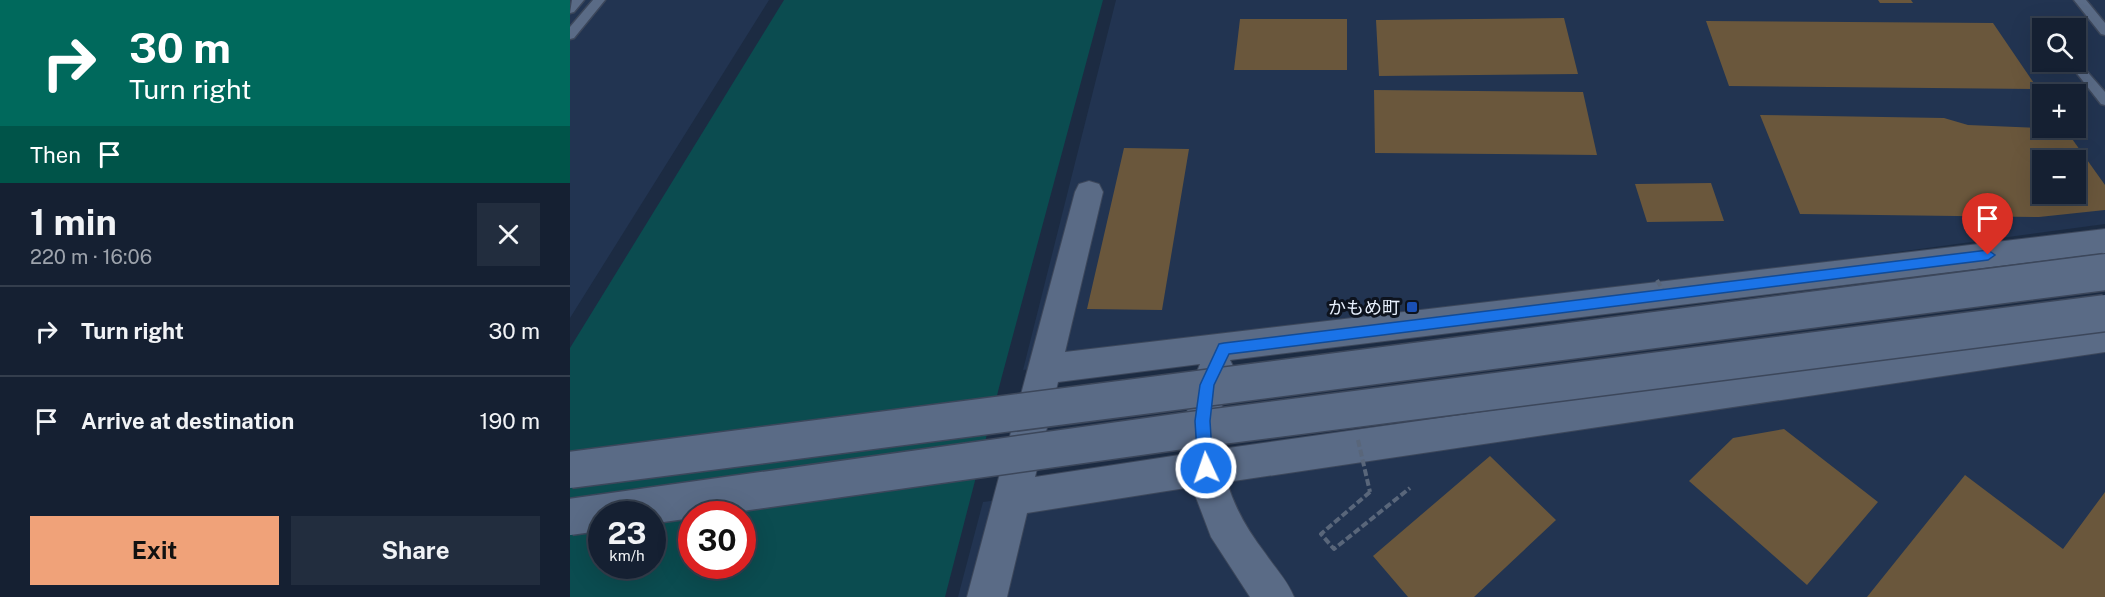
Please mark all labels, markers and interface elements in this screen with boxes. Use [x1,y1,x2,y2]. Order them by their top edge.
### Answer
map controls [2032,18,2086,204]
button: search [2032,18,2086,72]
text: 30 m [129,23,231,72]
icon: right [30,24,108,102]
text: Turn right [129,73,252,105]
button: + [2032,84,2086,138]
icon: arrive [93,138,126,171]
text: Then [30,142,81,168]
button: − [2032,150,2086,204]
pin [1962,193,2013,255]
text: 1 min [30,201,117,243]
icon: arrive [1971,202,2004,235]
button: close [477,203,540,266]
text: 220 m · 16:06 [30,245,152,269]
place label: かもめ町 [1328,297,1400,318]
marker: かもめ町 [1405,300,1419,314]
icon: right [30,315,63,348]
text: Turn right [81,318,184,344]
text: 30 m [488,318,540,344]
icon: arrive [30,405,63,438]
text: Arrive at destination [81,408,294,434]
text: 190 m [480,408,540,434]
position arrow [1174,436,1238,500]
speed limit sign: 30 [678,501,756,579]
text: 23 [607,515,647,551]
button: Exit [30,516,279,585]
button: Share [291,516,540,585]
text: km/h [609,547,645,564]

